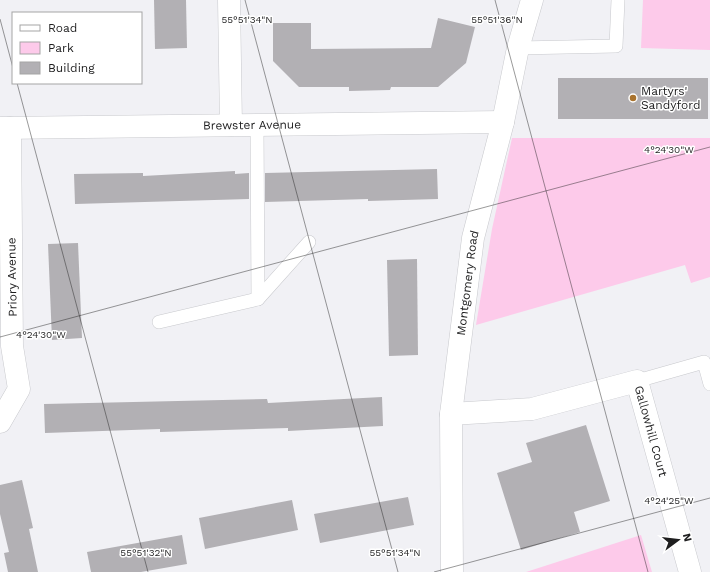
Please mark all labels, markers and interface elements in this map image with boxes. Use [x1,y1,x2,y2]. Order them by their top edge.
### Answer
legend [12,12,142,84]
text: 55°51'34"N [221,14,273,25]
text: 55°51'36"N [471,14,523,25]
text: Road [48,21,77,35]
text: Park [48,41,74,55]
text: Building [48,61,95,75]
place label: Martyrs' Sandyford [641,84,701,112]
marker: Martyrs' Sandyford [628,93,638,103]
street label: Brewster Avenue [203,117,301,133]
text: 4°24'30"W [644,144,694,155]
street label: Montgomery Road [454,229,482,336]
street label: Priory Avenue [4,237,20,317]
text: 4°24'30"W [16,329,66,340]
street label: Gallowhill Court [632,384,670,478]
text: 4°24'25"W [644,495,694,506]
north arrow [658,520,698,560]
text: N [680,532,695,543]
text: 55°51'32"N [120,547,172,558]
text: 55°51'34"N [369,547,421,558]

